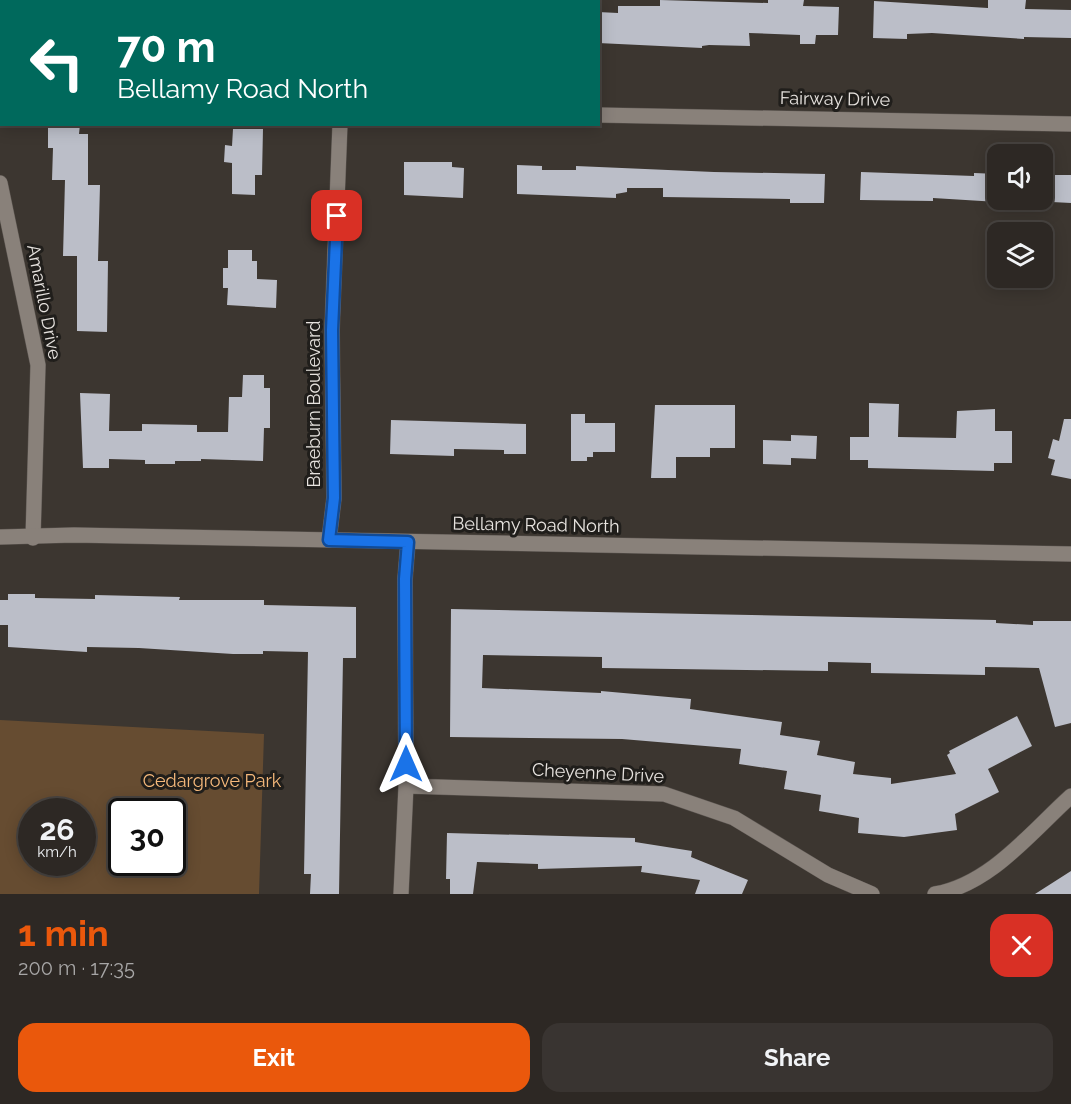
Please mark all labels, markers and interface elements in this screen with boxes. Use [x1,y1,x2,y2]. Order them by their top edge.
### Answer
text: 70 m [117,23,216,72]
icon: left [18,24,96,102]
text: Bellamy Road North [117,73,368,104]
street label: Fairway Drive [780,87,891,110]
map controls [987,144,1053,288]
button: sound [987,144,1053,210]
pin [311,190,362,241]
icon: arrive [320,199,353,232]
button: layers [987,222,1053,288]
street label: Amarillo Drive [23,243,66,362]
street label: Braeburn Boulevard [303,321,324,487]
street label: Bellamy Road North [452,513,620,536]
position arrow [374,732,438,796]
street label: Cheyenne Drive [531,759,665,786]
park label: Cedargrove Park [143,770,282,791]
speed limit sign: 30 [108,798,186,876]
text: 26 [39,812,75,847]
text: km/h [37,843,77,861]
text: 1 min [18,912,109,954]
button: close [990,914,1053,977]
text: 200 m · 17:35 [18,956,135,980]
button: Exit [18,1023,530,1092]
button: Share [542,1023,1053,1092]

